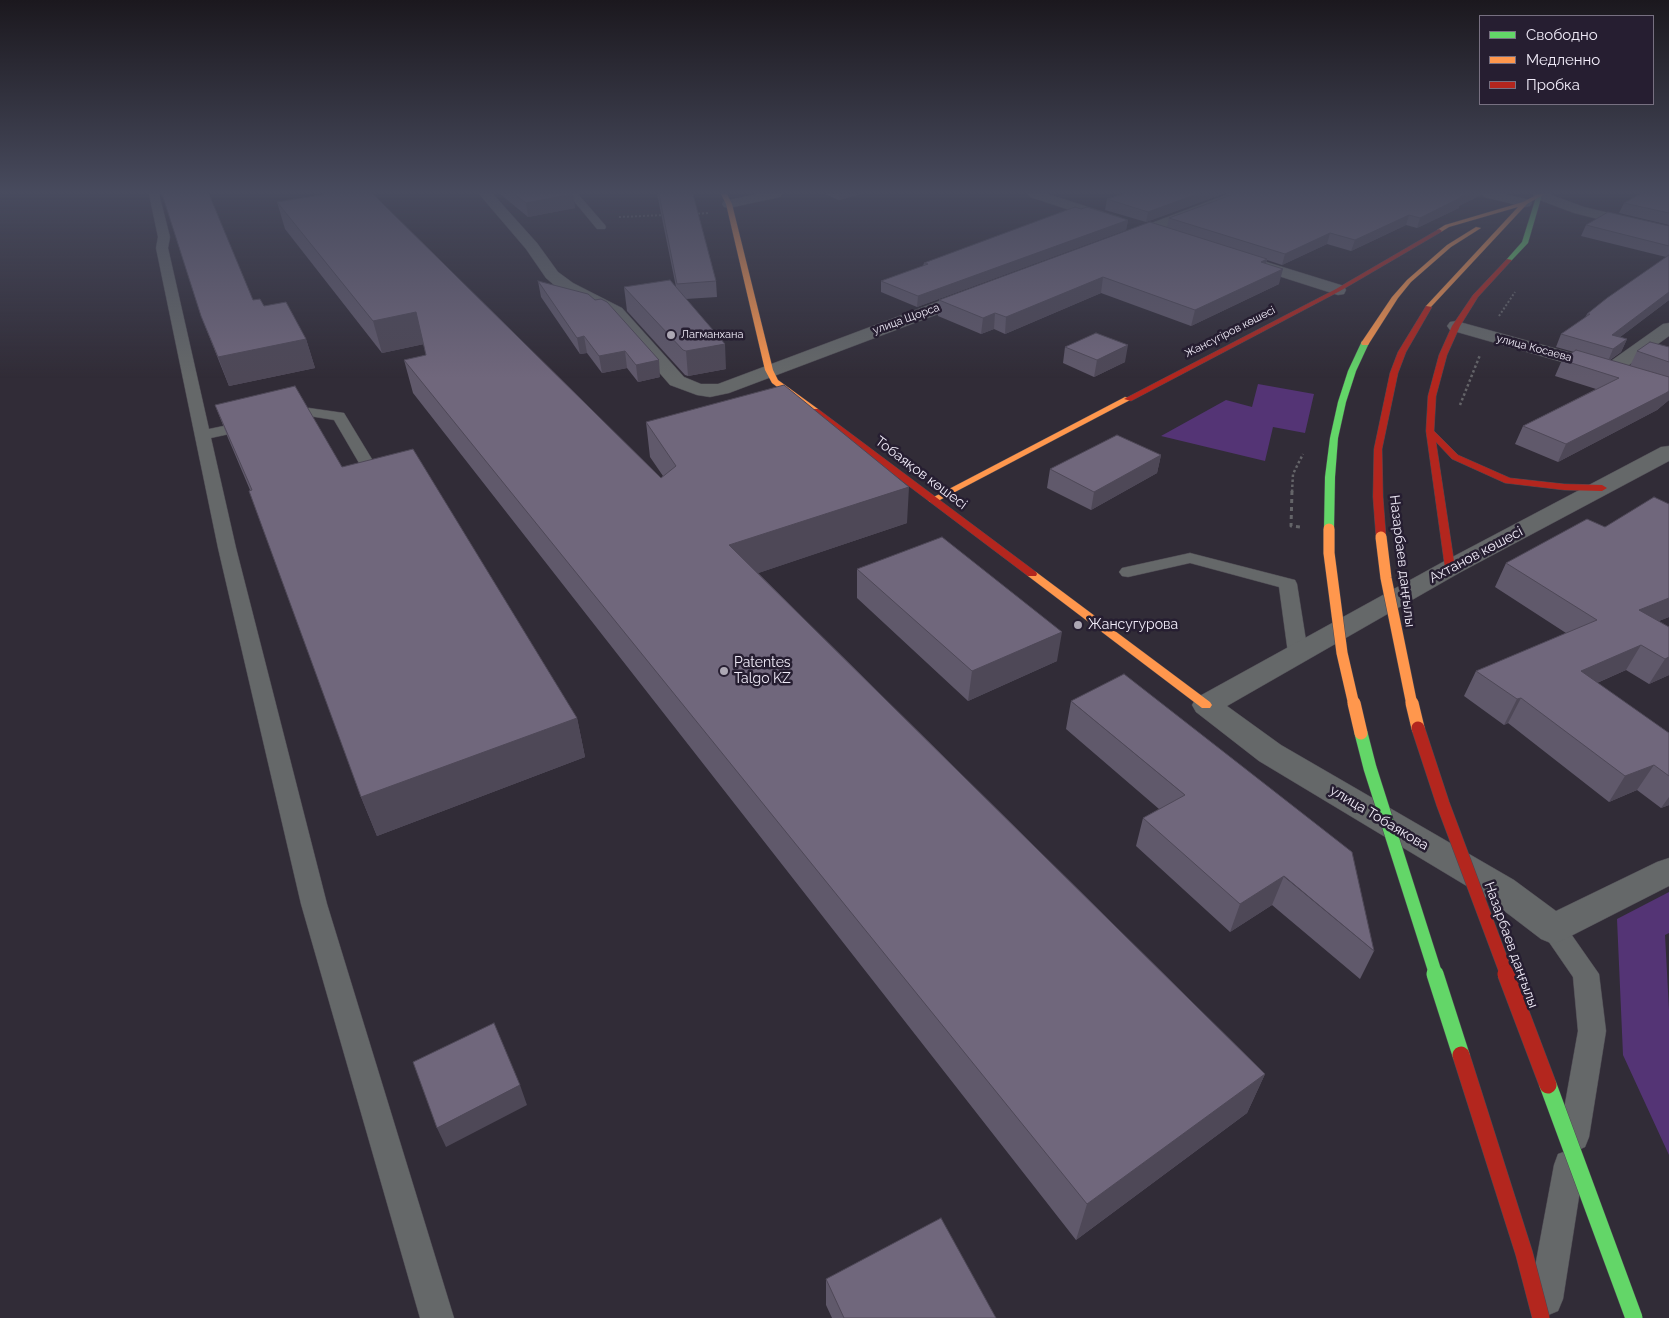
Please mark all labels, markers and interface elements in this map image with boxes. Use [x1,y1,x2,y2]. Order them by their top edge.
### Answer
legend [1479,15,1654,105]
text: Свободно [1526,26,1598,44]
text: Медленно [1526,51,1600,69]
text: Пробка [1526,76,1580,94]
street label: улица Щорса [871,301,941,337]
street label: Жансүгіров көшесі [1183,303,1277,361]
place label: Лагманхана [681,328,743,342]
marker: Лагманхана [665,329,677,341]
street label: улица Косаева [1495,332,1573,364]
street label: Тобаяқов көшесі [872,433,970,513]
street label: Назарбаев даңғылы [1386,494,1418,628]
street label: Ахтанов көшесі [1426,523,1526,587]
place label: Жансугурова [1088,617,1178,633]
marker: Жансугурова [1072,619,1084,631]
place label: Patentes Talgo KZ [734,655,791,688]
marker: Patentes Talgo KZ [718,665,730,677]
street label: улица Тобаякова [1327,782,1431,854]
street label: Назарбаев даңғылы [1480,880,1542,1010]

